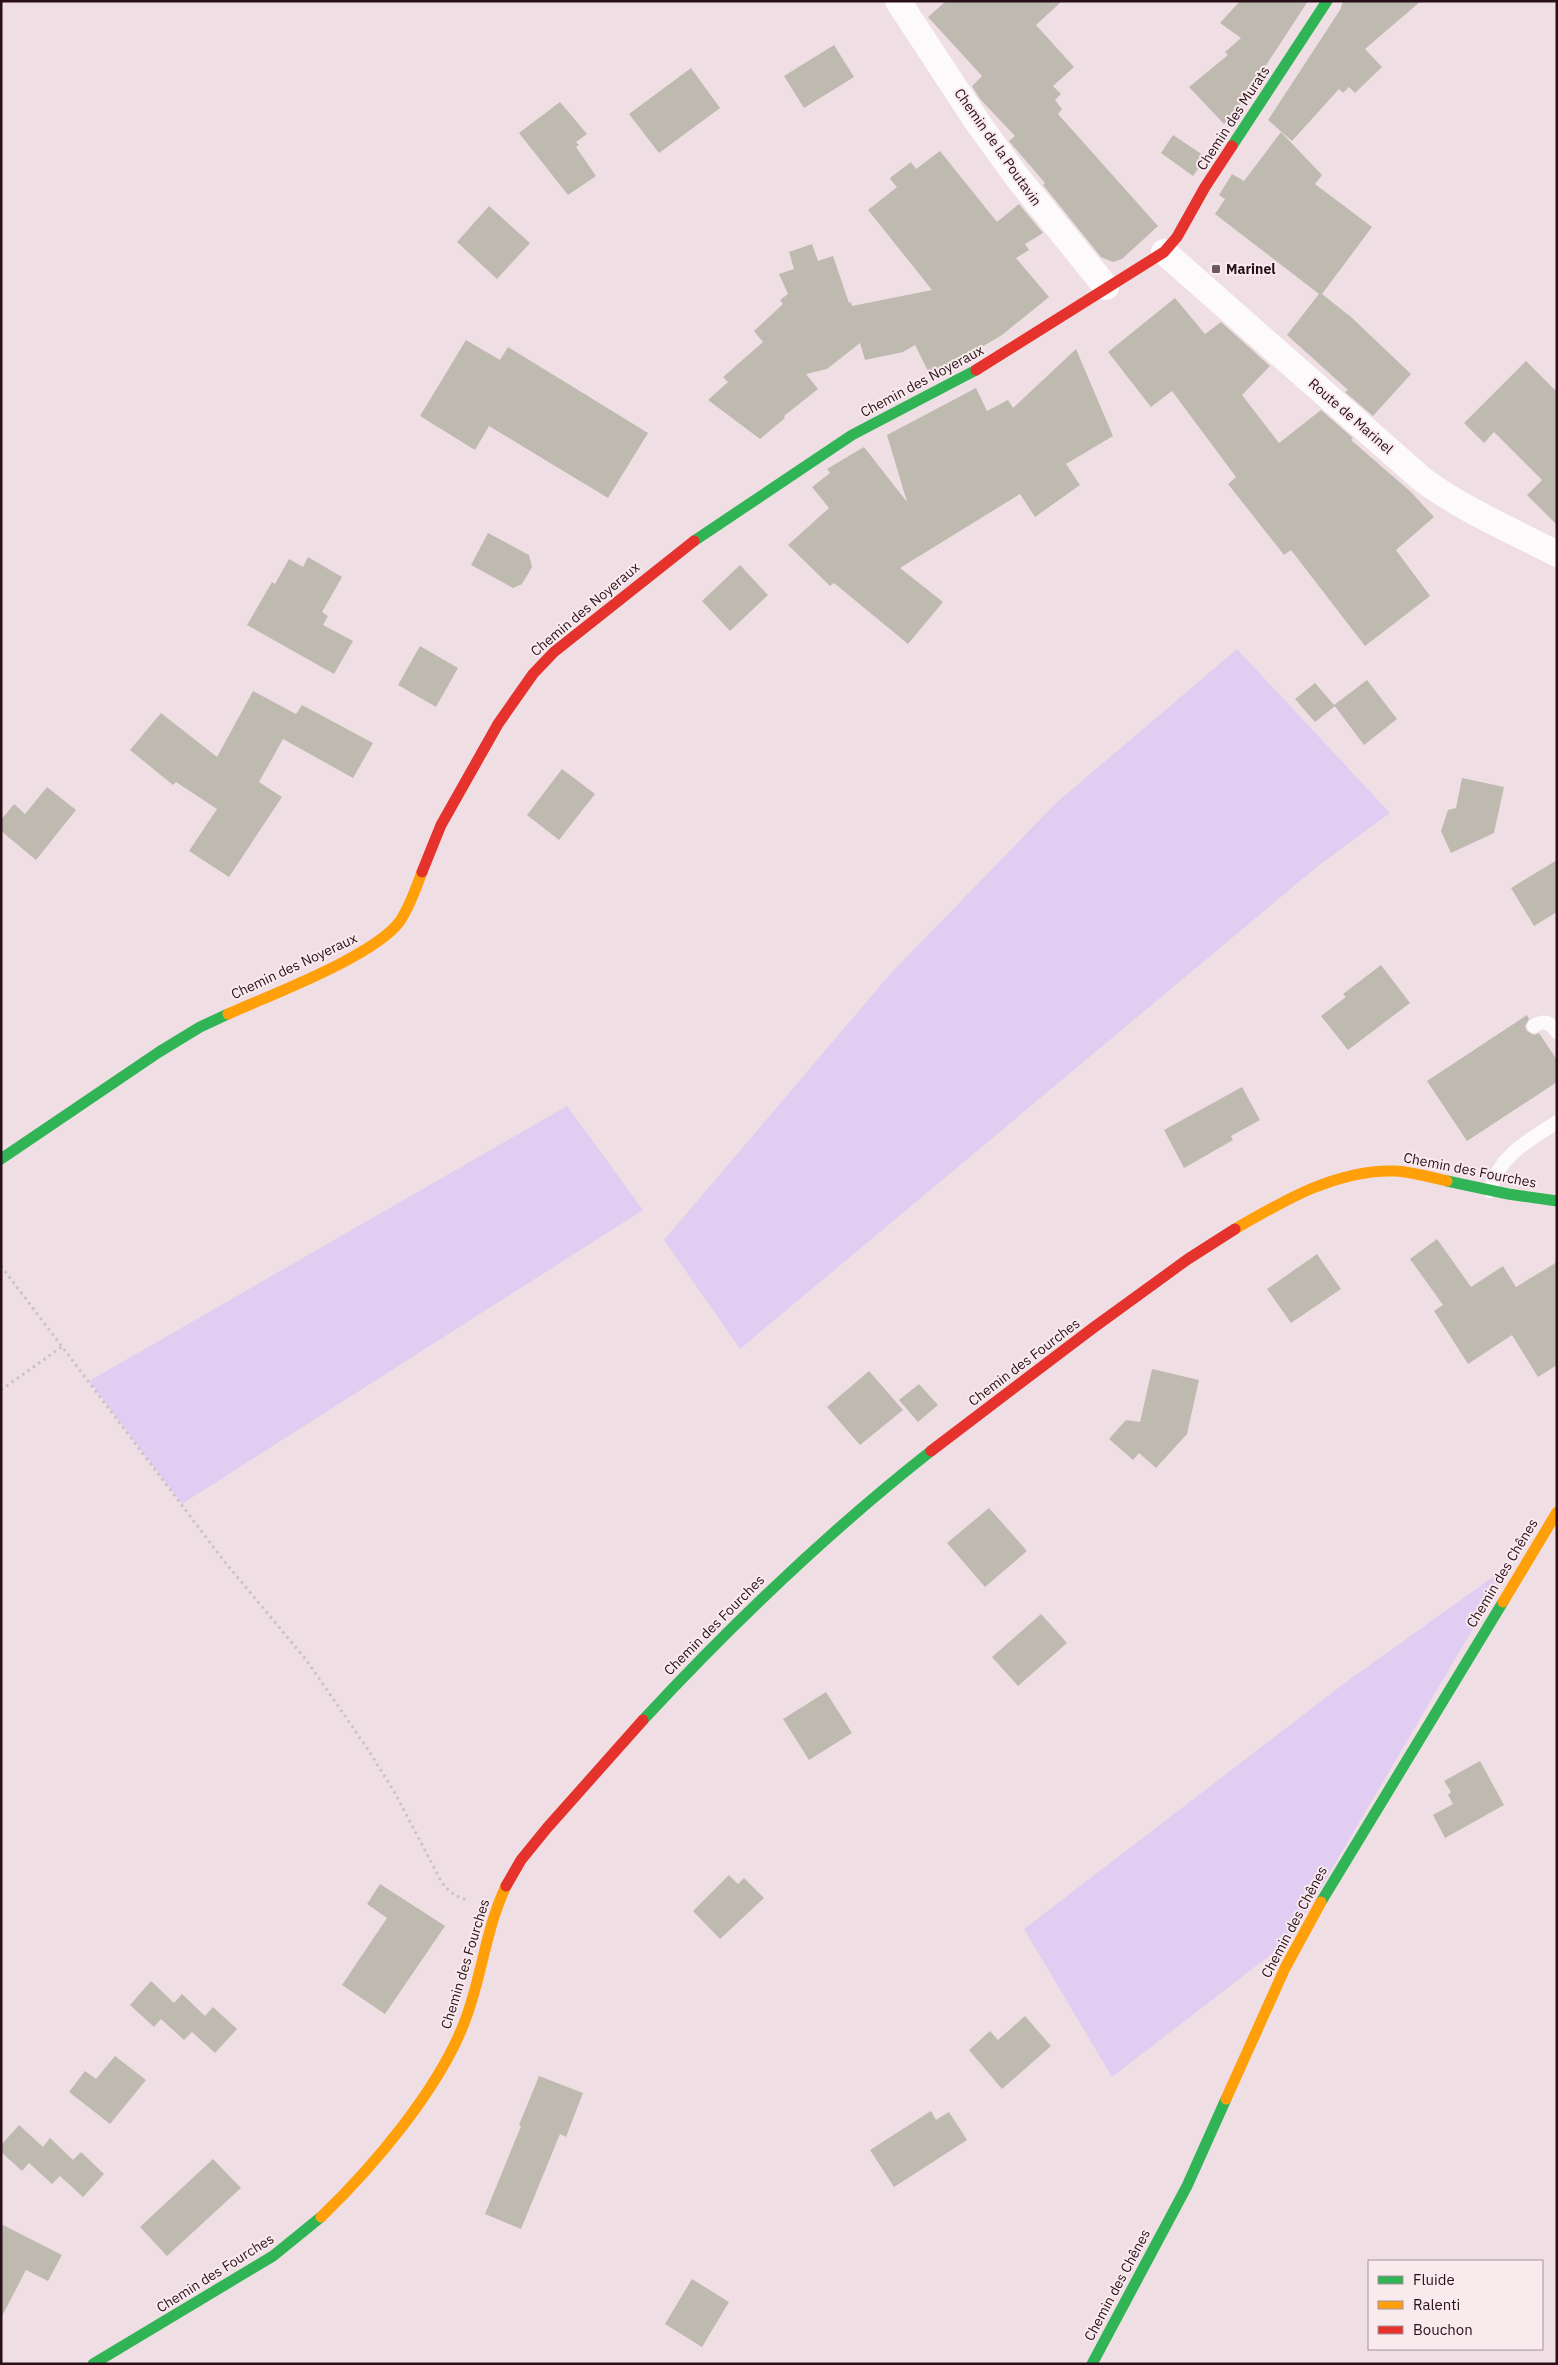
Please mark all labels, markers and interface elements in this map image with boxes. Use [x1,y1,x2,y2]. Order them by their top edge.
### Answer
street label: Chemin des Murats [1193,62,1274,174]
street label: Chemin de la Poutavin [951,85,1045,209]
place label: Marinel [1226,260,1276,278]
marker: Marinel [1210,263,1222,275]
street label: Chemin des Noyeraux [857,341,987,421]
street label: Route de Marinel [1305,374,1397,458]
street label: Chemin des Noyeraux [527,558,643,660]
street label: Chemin des Noyeraux [228,929,360,1003]
street label: Chemin des Fourches [1402,1148,1538,1192]
street label: Chemin des Fourches [965,1314,1083,1410]
street label: Chemin des Chênes [1462,1515,1542,1631]
street label: Chemin des Fourches [660,1571,768,1679]
street label: Chemin des Chênes [1257,1863,1331,1981]
street label: Chemin des Fourches [437,1897,493,2031]
street label: Chemin des Chênes [1080,2226,1154,2344]
street label: Chemin des Fourches [153,2229,277,2316]
legend [1368,2260,1543,2350]
text: Fluide [1413,2270,1455,2289]
text: Ralenti [1413,2295,1460,2314]
text: Bouchon [1413,2320,1473,2339]

